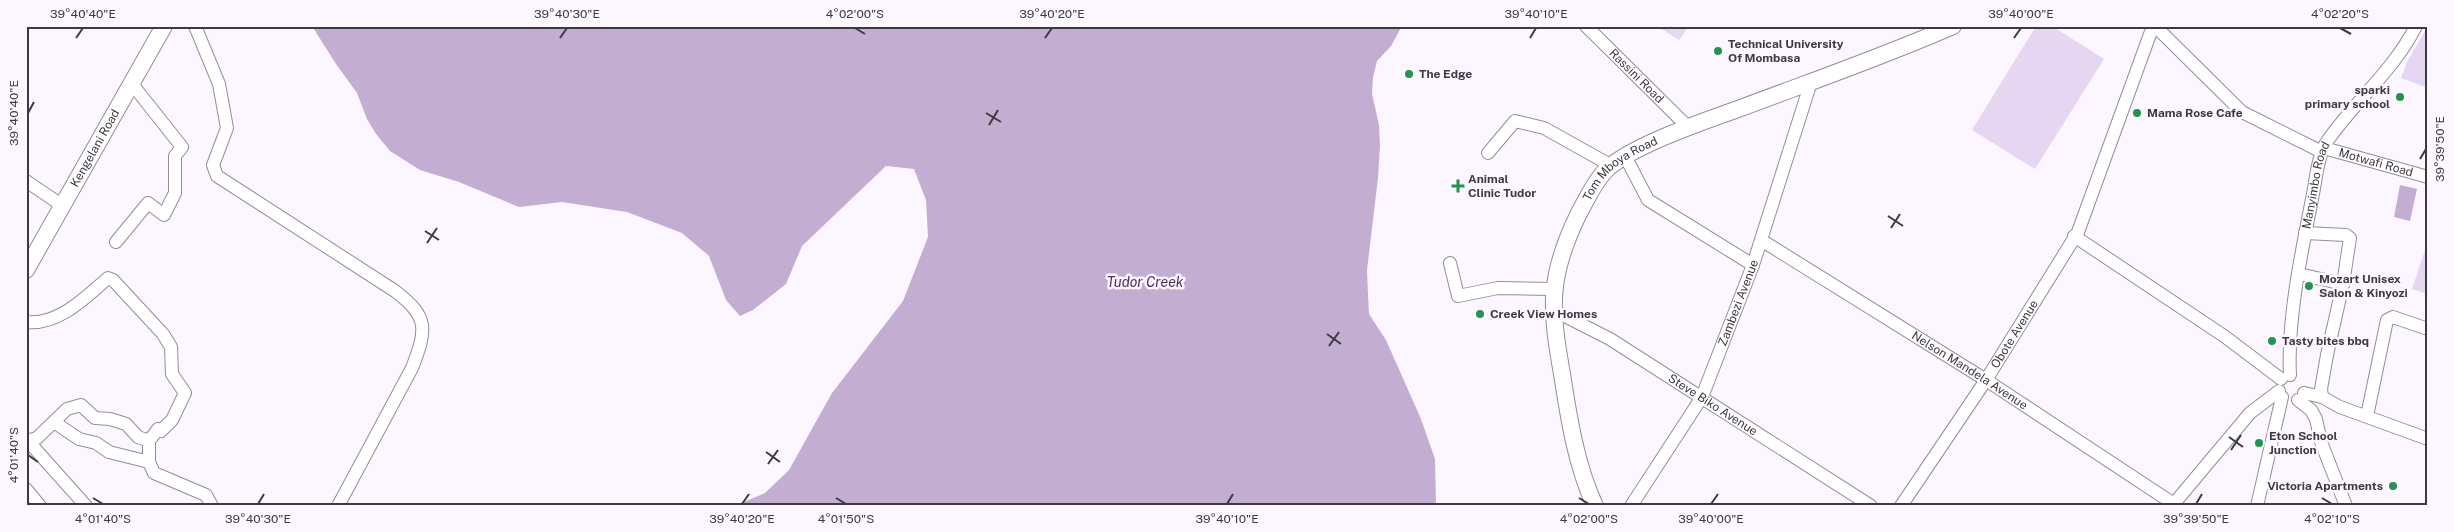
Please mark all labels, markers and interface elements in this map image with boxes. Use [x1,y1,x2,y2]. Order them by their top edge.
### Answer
text: 39°40'40"E [50,7,116,21]
text: 39°40'30"E [534,7,600,21]
text: 4°02'00"S [826,7,884,21]
text: 39°40'20"E [1019,7,1085,21]
text: 39°40'10"E [1504,7,1568,21]
text: 39°40'00"E [1988,7,2054,21]
text: 4°02'20"S [2311,7,2369,21]
place label: Technical University Of Mombasa [1728,37,1844,65]
marker: Technical University Of Mombasa [1712,45,1724,57]
street label: Rassini Road [1606,46,1667,106]
place label: The Edge [1419,67,1472,81]
marker: The Edge [1403,68,1415,80]
text: 39°40'40"E [7,80,21,146]
place label: sparki primary school [2305,83,2390,111]
marker: sparki primary school [2394,91,2406,103]
place label: Mama Rose Cafe [2147,106,2243,120]
street label: Kengelani Road [67,107,122,190]
marker: Mama Rose Cafe [2131,107,2143,119]
text: 39°39'50"E [2433,116,2447,182]
street label: Tom Mboya Road [1580,134,1660,203]
street label: Manyimbo Road [2299,139,2333,230]
street label: Motwafi Road [2337,145,2415,180]
place label: Animal Clinic Tudor [1468,172,1536,200]
marker: Animal Clinic Tudor [1452,180,1464,192]
street label: Zambezi Avenue [1715,258,1761,348]
place label: Mozart Unisex Salon & Kinyozi [2319,272,2408,300]
water label: Tudor Creek [1107,274,1184,290]
marker: Mozart Unisex Salon & Kinyozi [2303,280,2315,292]
street label: Obote Avenue [1988,297,2041,371]
place label: Creek View Homes [1490,307,1597,321]
marker: Creek View Homes [1474,308,1486,320]
street label: Nelson Mandela Avenue [1909,328,2030,413]
place label: Tasty bites bbq [2282,334,2369,348]
marker: Tasty bites bbq [2266,335,2278,347]
street label: Steve Biko Avenue [1666,371,1760,439]
text: 4°01'40"S [7,427,21,483]
place label: Eton School Junction [2269,429,2338,457]
marker: Eton School Junction [2253,437,2265,449]
place label: Victoria Apartments [2267,479,2383,493]
marker: Victoria Apartments [2387,480,2399,492]
text: 4°01'40"S [75,512,131,526]
text: 39°40'30"E [225,512,291,526]
text: 39°40'20"E [709,512,775,526]
text: 4°01'50"S [818,512,874,526]
text: 39°40'10"E [1195,512,1259,526]
text: 4°02'00"S [1560,512,1618,526]
text: 39°40'00"E [1678,512,1744,526]
text: 39°39'50"E [2163,512,2229,526]
text: 4°02'10"S [2304,512,2360,526]

